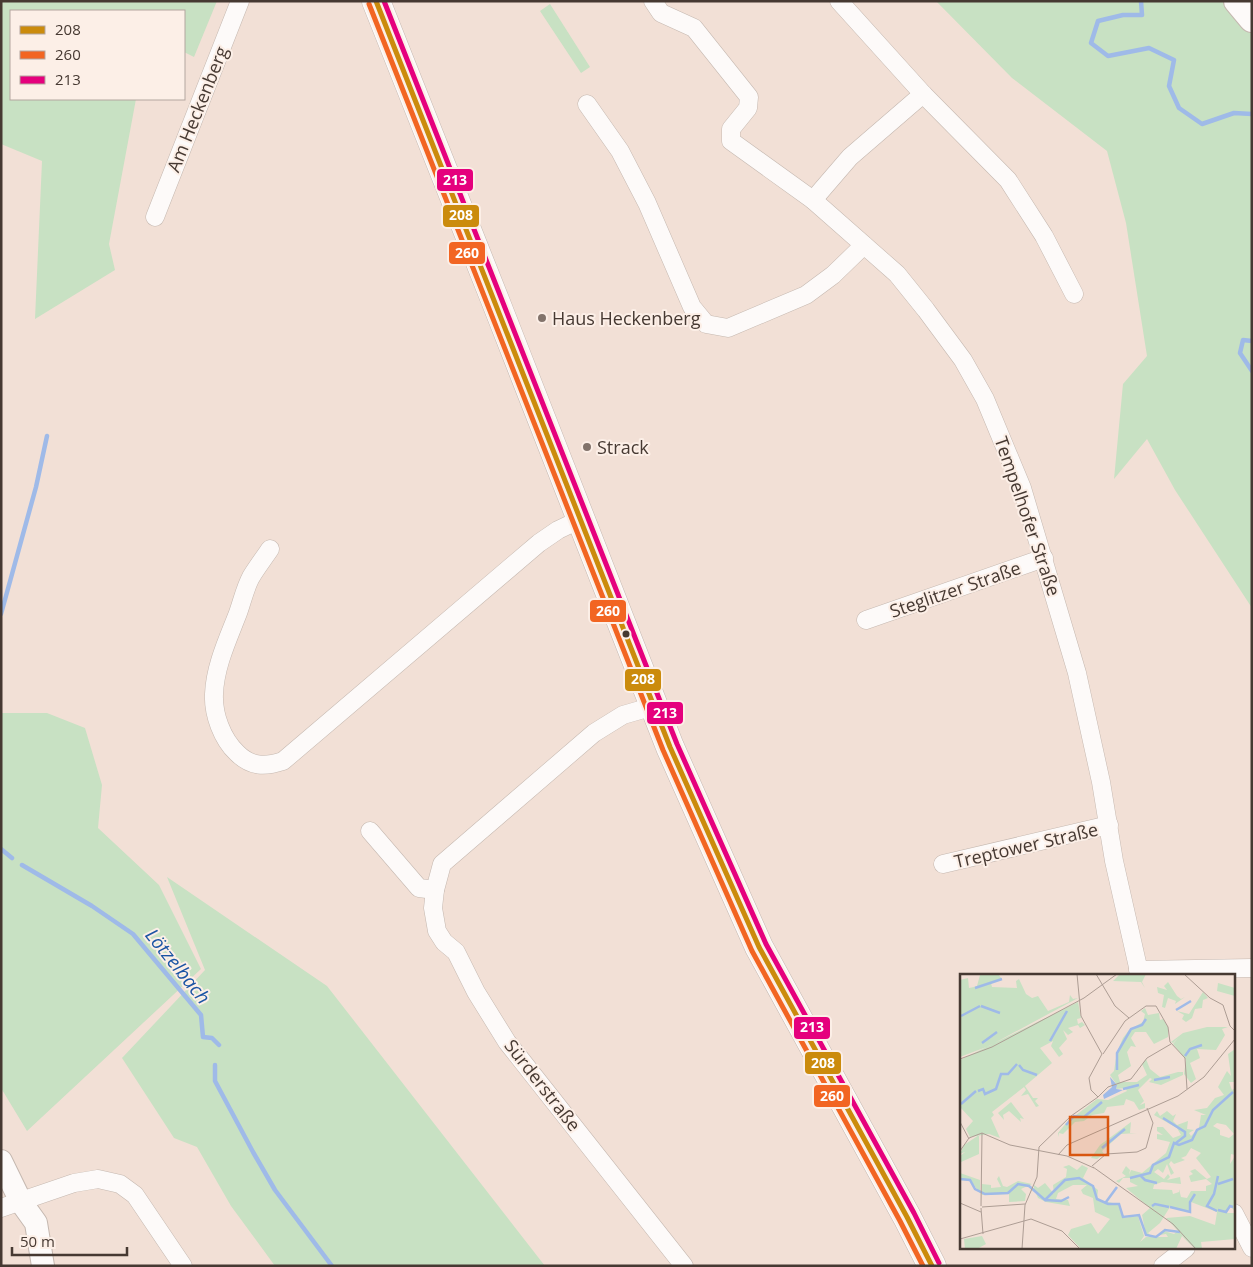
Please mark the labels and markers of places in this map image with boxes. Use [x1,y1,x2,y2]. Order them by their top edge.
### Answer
place label: Haus Heckenberg [552,306,701,330]
marker: Haus Heckenberg [536,312,548,324]
place label: Strack [597,435,649,459]
marker: Strack [581,441,593,453]
unlabelled marker [621,629,631,639]

